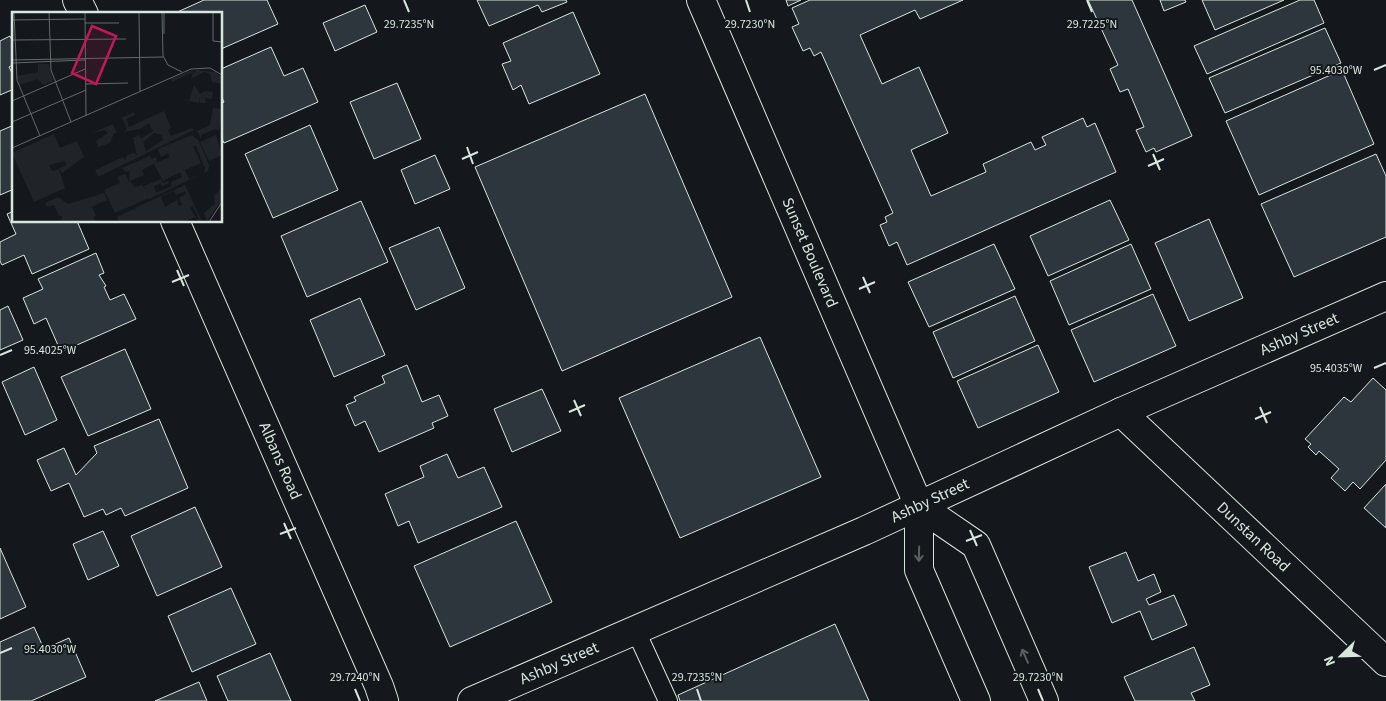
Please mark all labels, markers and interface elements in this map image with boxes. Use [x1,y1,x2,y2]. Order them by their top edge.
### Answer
inset map [12,12,222,222]
text: 29.7235°N [384,16,434,33]
text: 29.7230°N [725,16,775,33]
text: 29.7225°N [1067,16,1117,33]
text: 95.4030°W [1310,62,1363,79]
street label: Sunset Boulevard [776,194,843,311]
street label: Ashby Street [1256,307,1343,361]
text: 95.4025°W [24,342,77,359]
text: 95.4035°W [1310,360,1363,377]
street label: Albans Road [254,419,307,503]
street label: Ashby Street [887,473,973,528]
street label: Dunstan Road [1212,497,1295,577]
one-way arrow [914,546,924,562]
north arrow [1316,631,1366,681]
street label: Ashby Street [516,636,603,690]
text: 95.4030°W [24,641,77,658]
one-way arrow [1019,649,1029,664]
text: N [1319,652,1341,669]
text: 29.7240°N [330,669,380,686]
text: 29.7235°N [672,669,722,686]
text: 29.7230°N [1013,669,1063,686]

